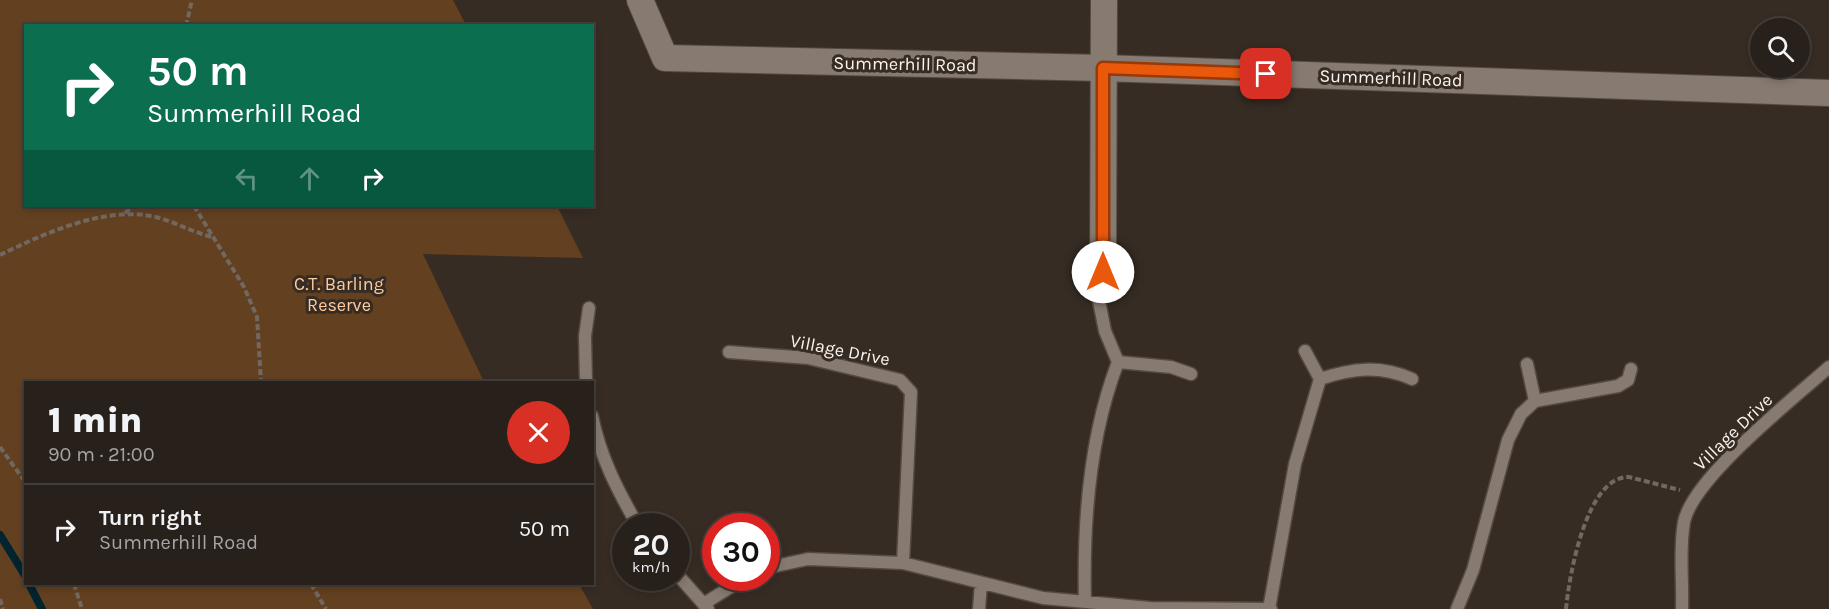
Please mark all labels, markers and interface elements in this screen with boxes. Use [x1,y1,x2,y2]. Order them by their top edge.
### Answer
map controls [1750,18,1810,78]
button: search [1750,18,1810,78]
text: 50 m [147,46,249,96]
icon: right [48,48,126,126]
pin [1240,48,1291,99]
street label: Summerhill Road [833,52,977,76]
icon: arrive [1249,57,1282,90]
street label: Summerhill Road [1319,65,1463,91]
text: Summerhill Road [147,97,362,129]
icon: left [230,162,263,195]
icon: ahead [293,162,326,195]
icon: right [356,162,389,195]
position arrow [1071,240,1135,304]
park label: C.T. Barling Reserve [294,273,384,316]
street label: Village Drive [788,330,892,370]
street label: Village Drive [1689,389,1777,475]
text: 1 min [48,399,142,441]
button: close [507,401,570,464]
text: 90 m · 21:00 [48,443,155,466]
text: Turn right [99,505,202,531]
icon: right [48,513,81,546]
speed limit sign: 30 [702,513,780,591]
text: 50 m [519,516,570,542]
text: 20 [632,527,670,563]
text: Summerhill Road [99,531,258,554]
text: km/h [632,558,670,576]

